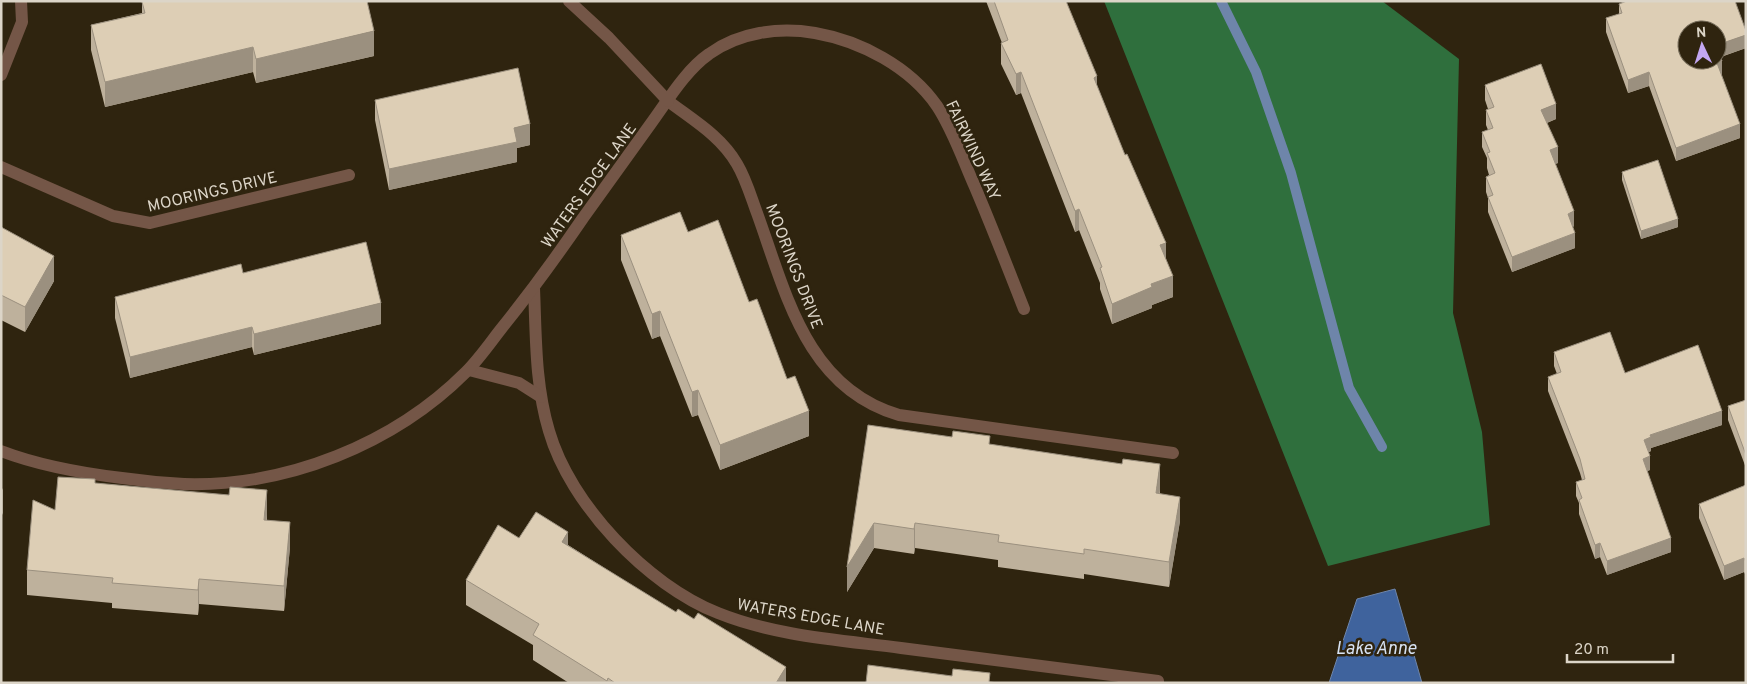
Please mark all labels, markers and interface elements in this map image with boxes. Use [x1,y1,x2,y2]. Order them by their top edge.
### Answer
north arrow [1677,20,1727,70]
text: N [1696,25,1707,42]
street label: FAIRWIND WAY [940,98,1004,204]
street label: WATERS EDGE LANE [538,120,642,253]
street label: MOORINGS DRIVE [146,168,279,218]
street label: MOORINGS DRIVE [760,201,826,332]
street label: WATERS EDGE LANE [735,595,886,641]
scale bar [1567,632,1673,664]
water label: Lake Anne [1336,638,1417,661]
text: 20 m [1574,641,1609,660]

